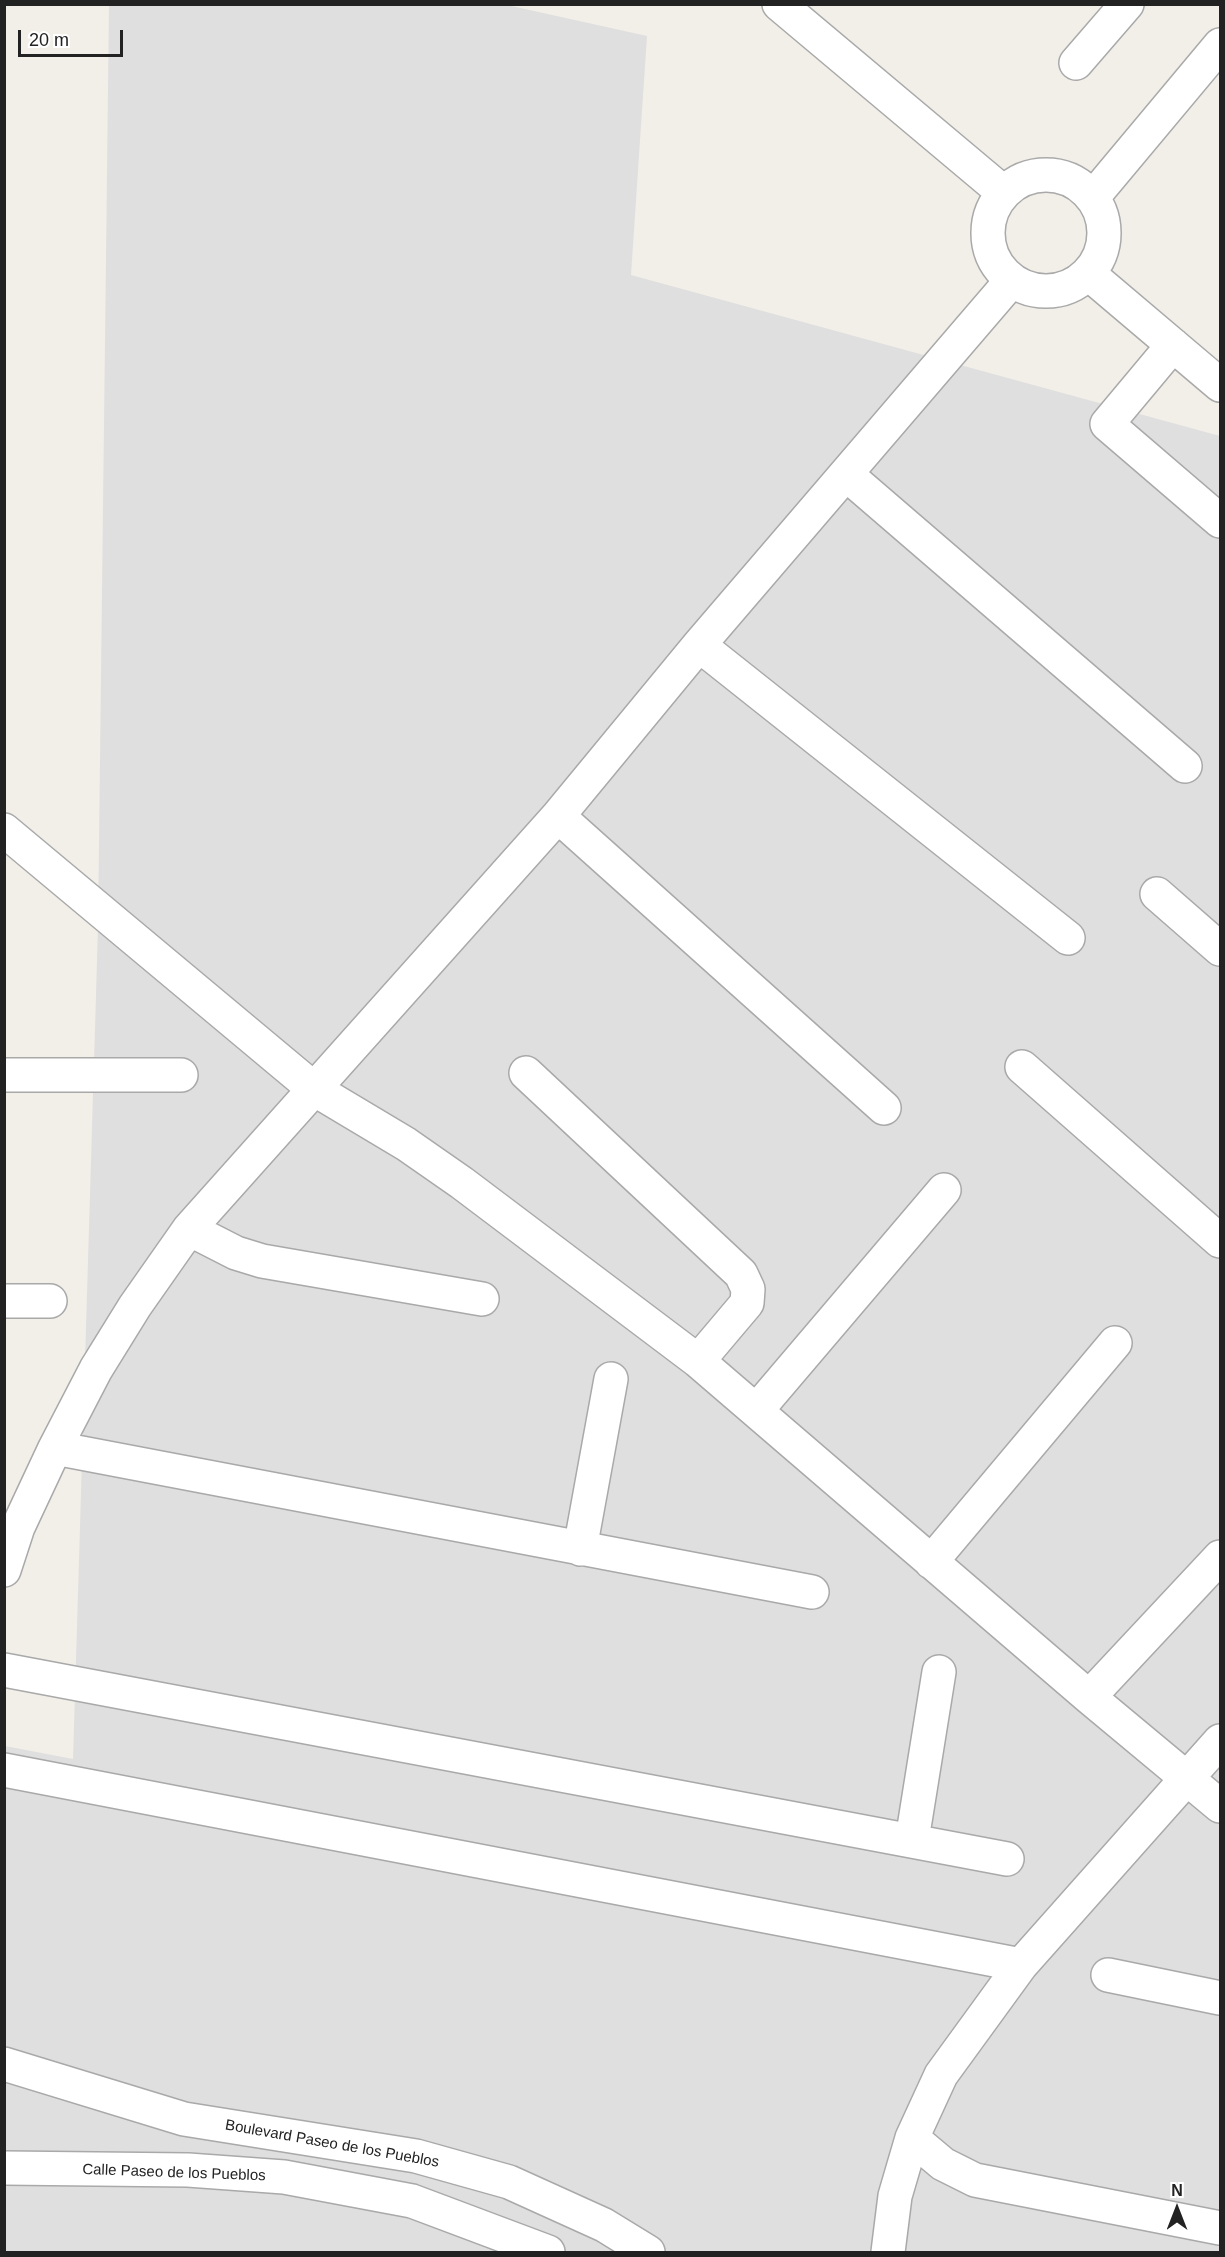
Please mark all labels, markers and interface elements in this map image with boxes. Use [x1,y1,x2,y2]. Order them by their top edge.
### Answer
scale bar [21,18,126,56]
text: 20 m [29,30,69,50]
street label: Boulevard Paseo de los Pueblos [224,2116,440,2172]
street label: Calle Paseo de los Pueblos [82,2161,266,2185]
north arrow [1147,2179,1207,2239]
text: N [1171,2182,1183,2199]

